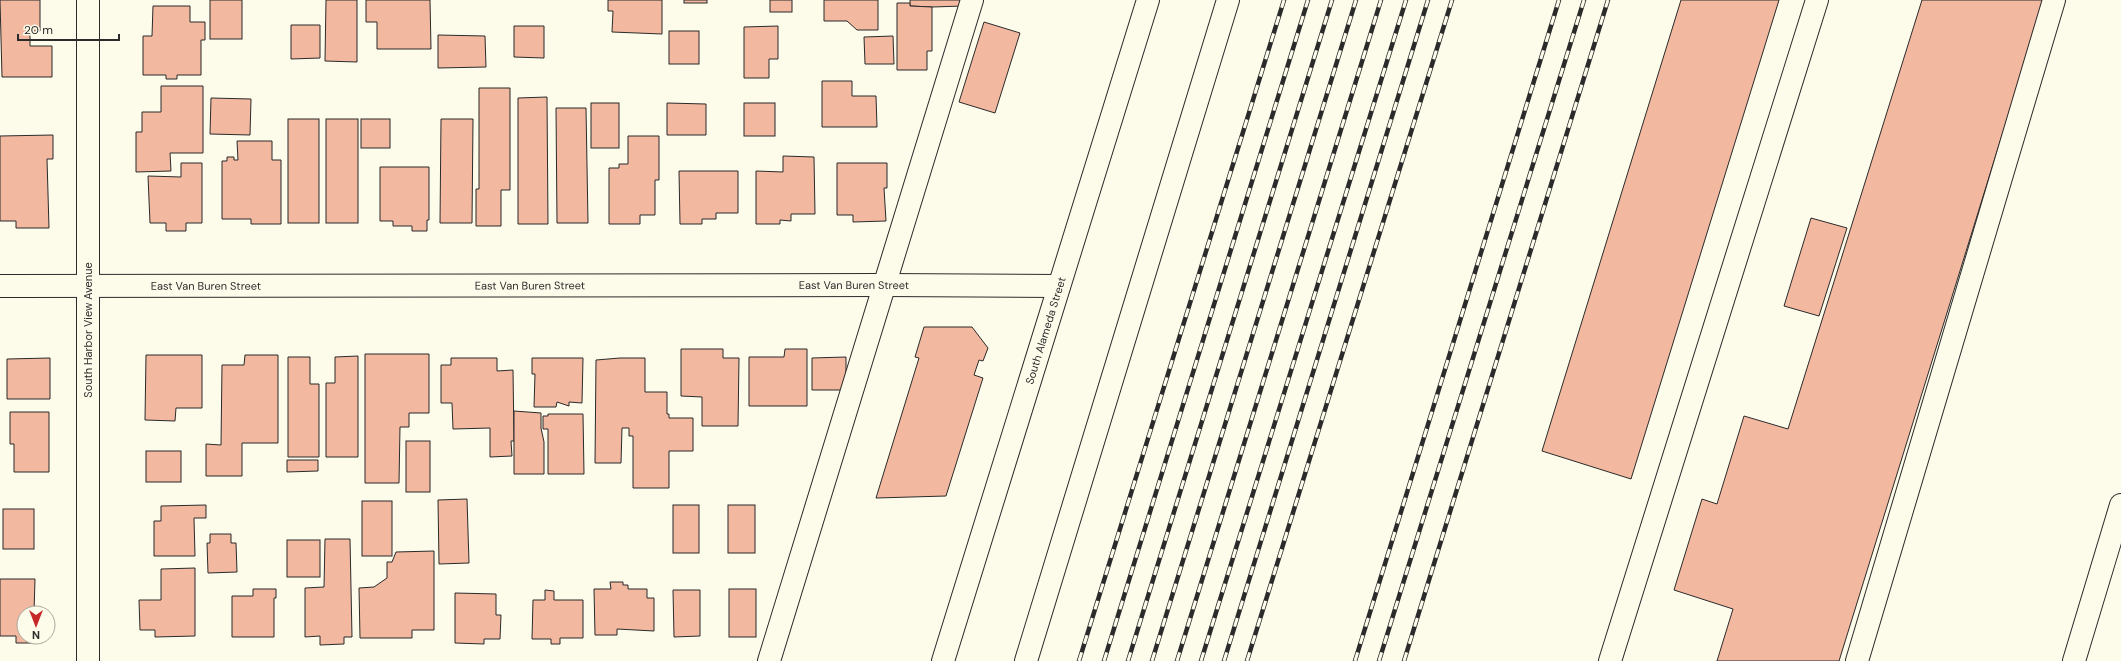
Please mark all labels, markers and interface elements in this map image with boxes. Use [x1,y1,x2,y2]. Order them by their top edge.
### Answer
scale bar [18,16,119,42]
text: 20 m [24,22,53,38]
street label: South Harbor View Avenue [81,262,95,398]
street label: South Alameda Street [1022,275,1069,386]
street label: East Van Buren Street [475,278,585,292]
street label: East Van Buren Street [799,278,909,292]
street label: East Van Buren Street [151,279,261,293]
north arrow [16,605,56,645]
text: N [32,628,40,642]

